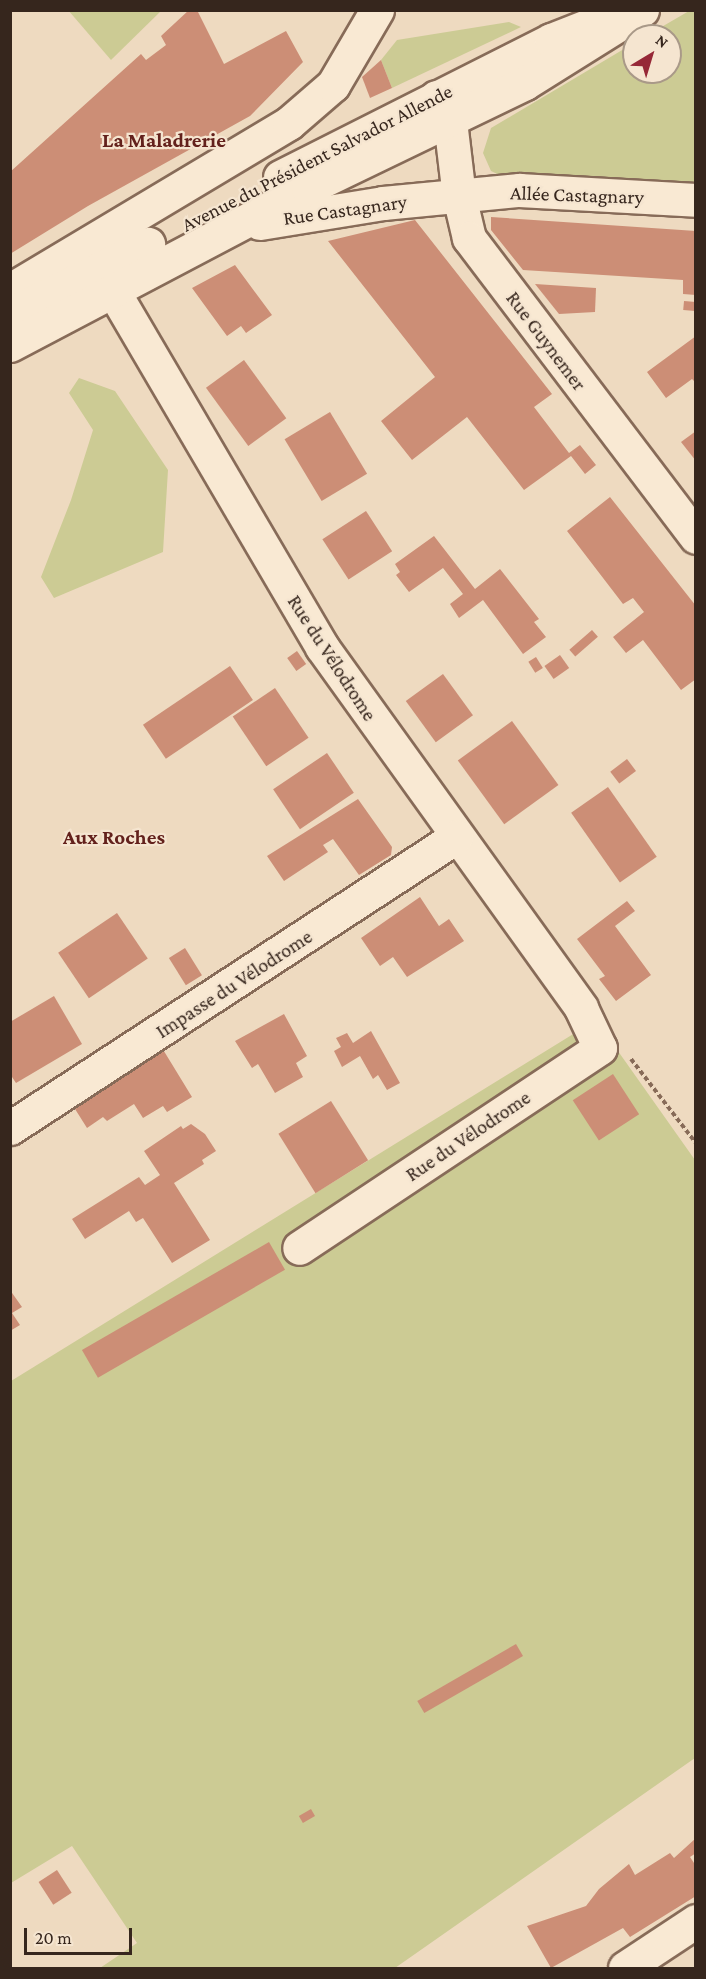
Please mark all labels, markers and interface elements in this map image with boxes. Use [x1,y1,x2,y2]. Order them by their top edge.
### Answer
north arrow [622,24,682,84]
text: N [653,31,672,51]
street label: Avenue du Président Salvador Allende [178,79,456,237]
district label: La Maladrerie [102,127,226,153]
street label: Allée Castagnary [510,181,644,209]
street label: Rue Castagnary [282,189,408,231]
street label: Rue Guynemer [501,287,591,395]
street label: Rue du Vélodrome [282,590,382,726]
district label: Aux Roches [63,824,165,850]
street label: Impasse du Vélodrome [151,925,317,1043]
street label: Rue du Vélodrome [401,1085,535,1187]
scale bar [27,1916,135,1954]
text: 20 m [35,1928,72,1948]

